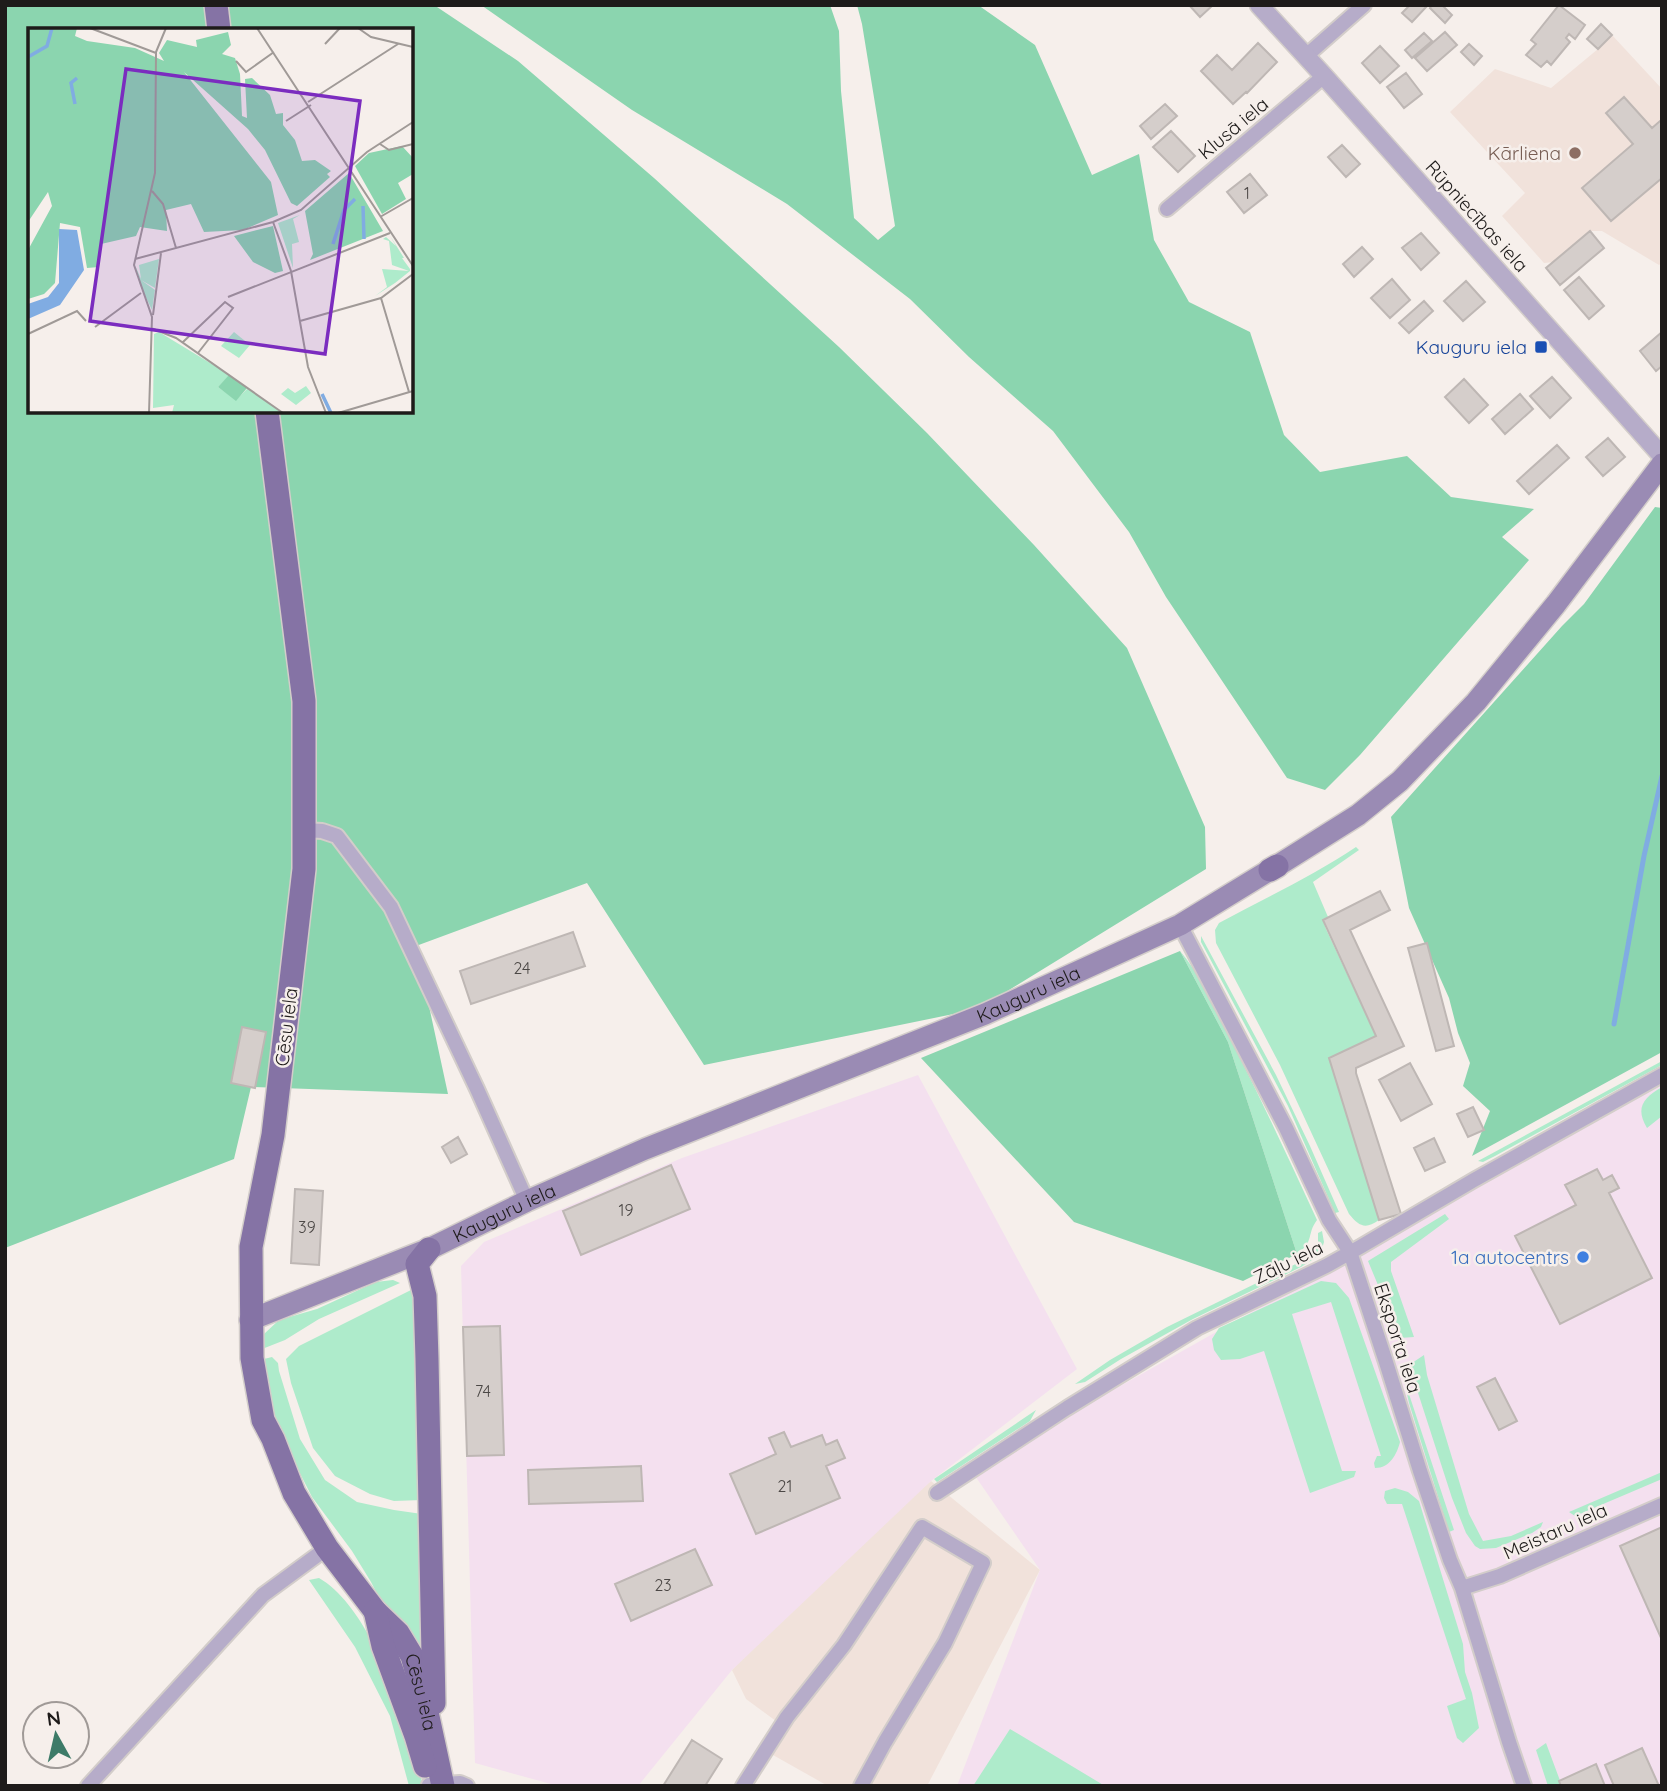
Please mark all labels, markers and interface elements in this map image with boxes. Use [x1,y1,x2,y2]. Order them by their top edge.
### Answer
inset map [28,28,413,413]
street label: Klusā iela [1193,92,1273,164]
place label: Kārliena [1488,141,1561,165]
marker: Kārliena [1567,145,1583,161]
street label: Rūpniecības iela [1420,155,1534,277]
house number: 1 [1244,183,1250,203]
place label: Kauguru iela [1416,335,1527,359]
marker: Kauguru iela [1533,339,1549,355]
house number: 24 [513,958,531,978]
street label: Kauguru iela [973,960,1084,1028]
street label: Cēsu iela [269,986,303,1068]
street label: Kauguru iela [449,1178,559,1248]
house number: 19 [619,1200,633,1220]
house number: 39 [298,1217,316,1237]
street label: Zāļu iela [1249,1235,1327,1289]
place label: 1a autocentrs [1451,1245,1569,1269]
marker: 1a autocentrs [1575,1249,1591,1265]
street label: Eksporta iela [1369,1280,1427,1396]
house number: 74 [475,1381,491,1401]
house number: 21 [778,1476,792,1496]
street label: Meistaru iela [1499,1497,1611,1565]
house number: 23 [654,1575,672,1595]
street label: Cēsu iela [400,1651,443,1733]
north arrow [21,1700,91,1770]
text: N [45,1705,62,1731]

